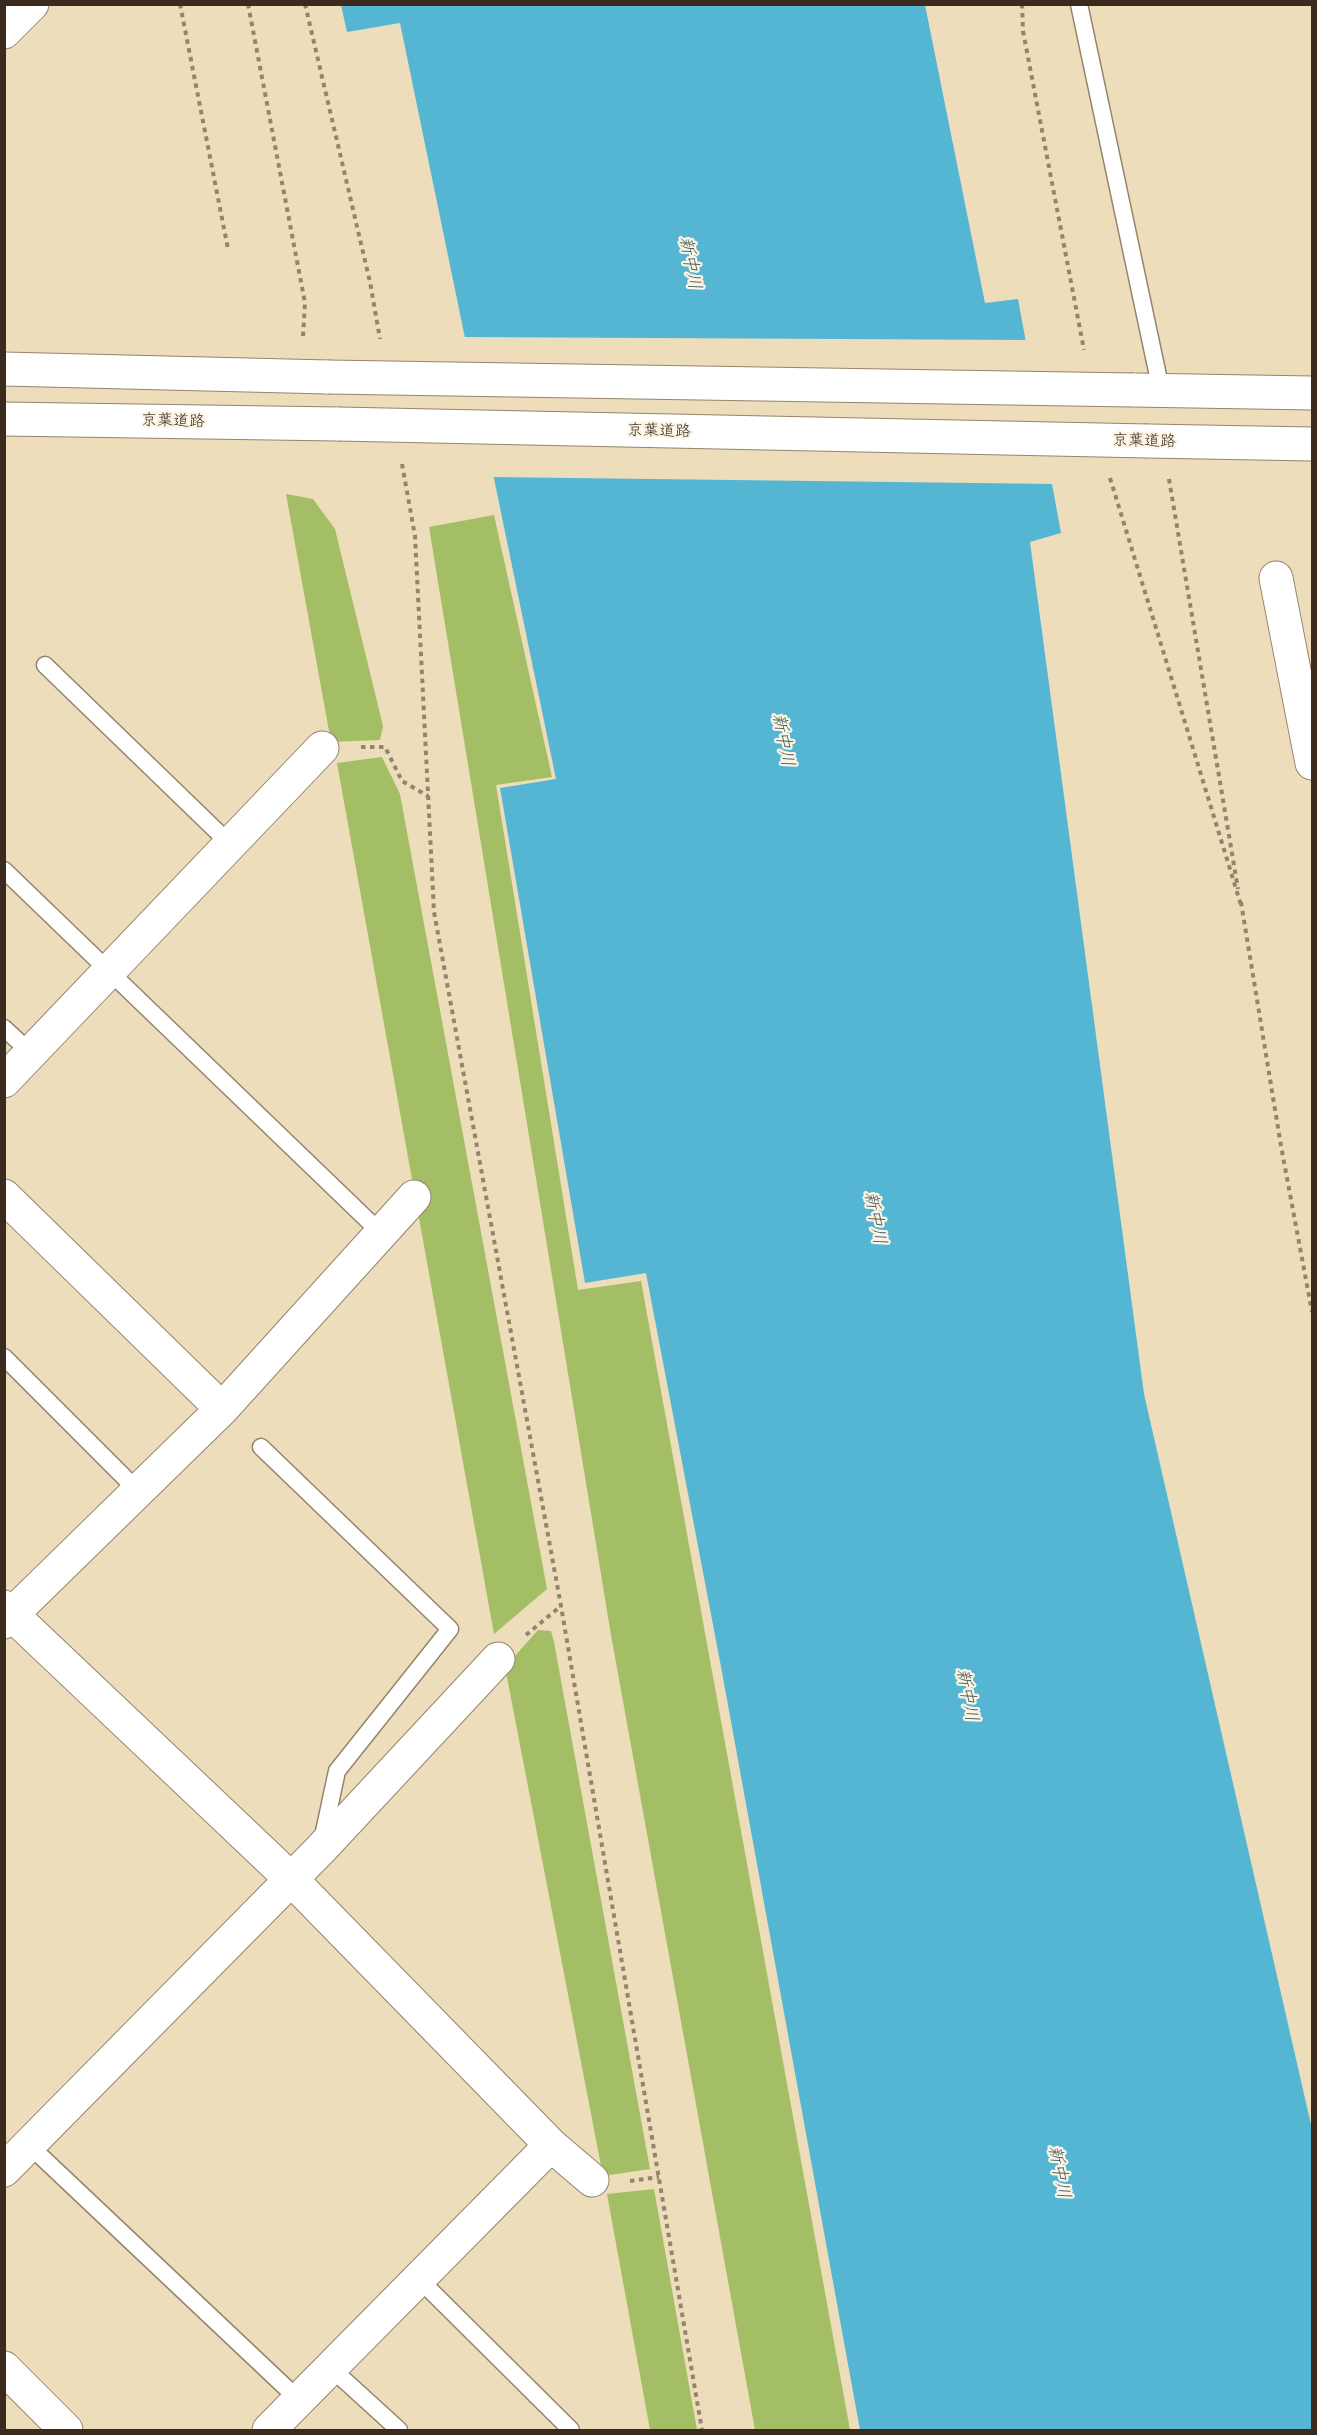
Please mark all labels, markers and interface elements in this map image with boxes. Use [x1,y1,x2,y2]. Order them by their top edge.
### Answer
water label: 新中川 [674,234,706,292]
street label: 京葉道路 [141,411,205,431]
street label: 京葉道路 [627,421,691,441]
street label: 京葉道路 [1112,431,1176,451]
water label: 新中川 [767,711,799,769]
water label: 新中川 [859,1189,891,1247]
water label: 新中川 [951,1666,983,1724]
water label: 新中川 [1043,2143,1075,2201]

